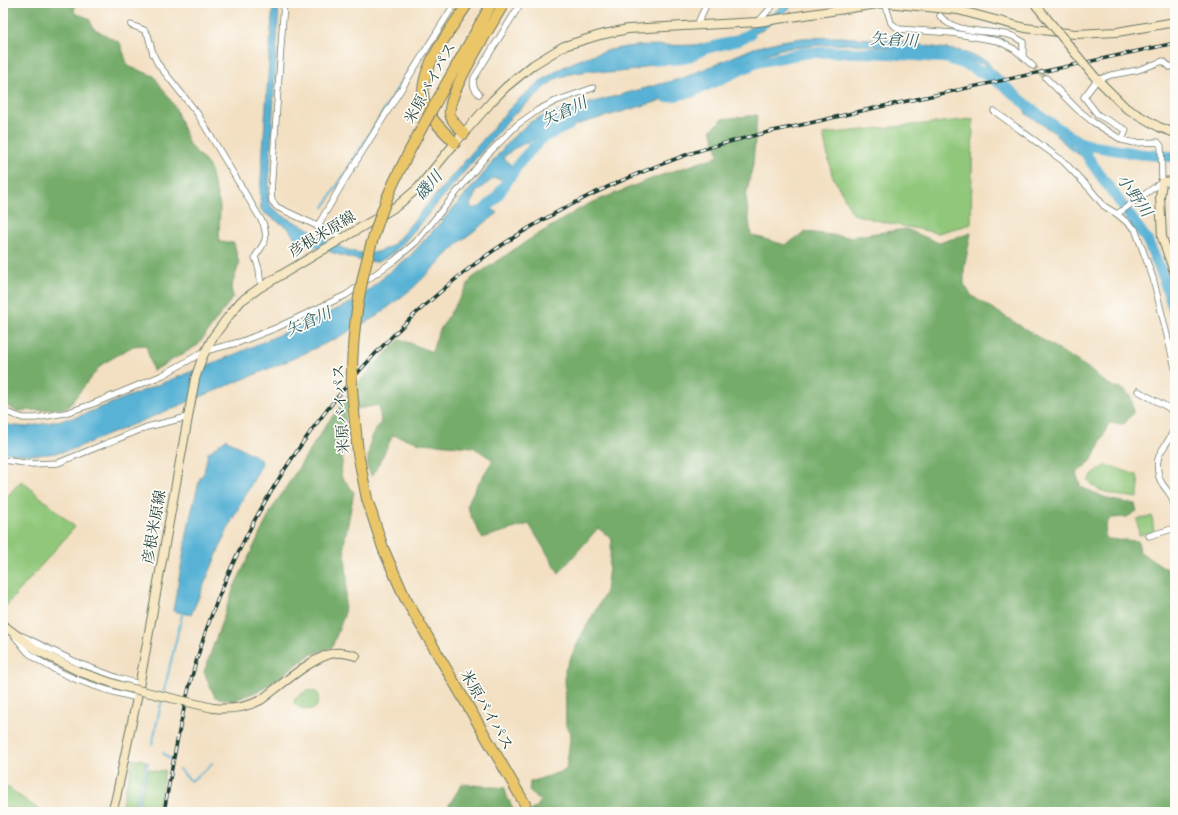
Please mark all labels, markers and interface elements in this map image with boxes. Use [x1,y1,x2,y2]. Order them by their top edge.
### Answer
water label: 矢倉川 [869,29,920,53]
street label: 米原バイパス [400,39,462,128]
water label: 矢倉川 [538,92,593,133]
water label: 磯川 [411,166,450,206]
water label: 小野川 [1111,170,1157,224]
street label: 彦根米原線 [285,207,360,264]
water label: 矢倉川 [282,302,337,343]
street label: 米原バイパス [329,363,356,454]
street label: 彦根米原線 [139,488,172,566]
street label: 米原バイパス [454,667,517,755]

